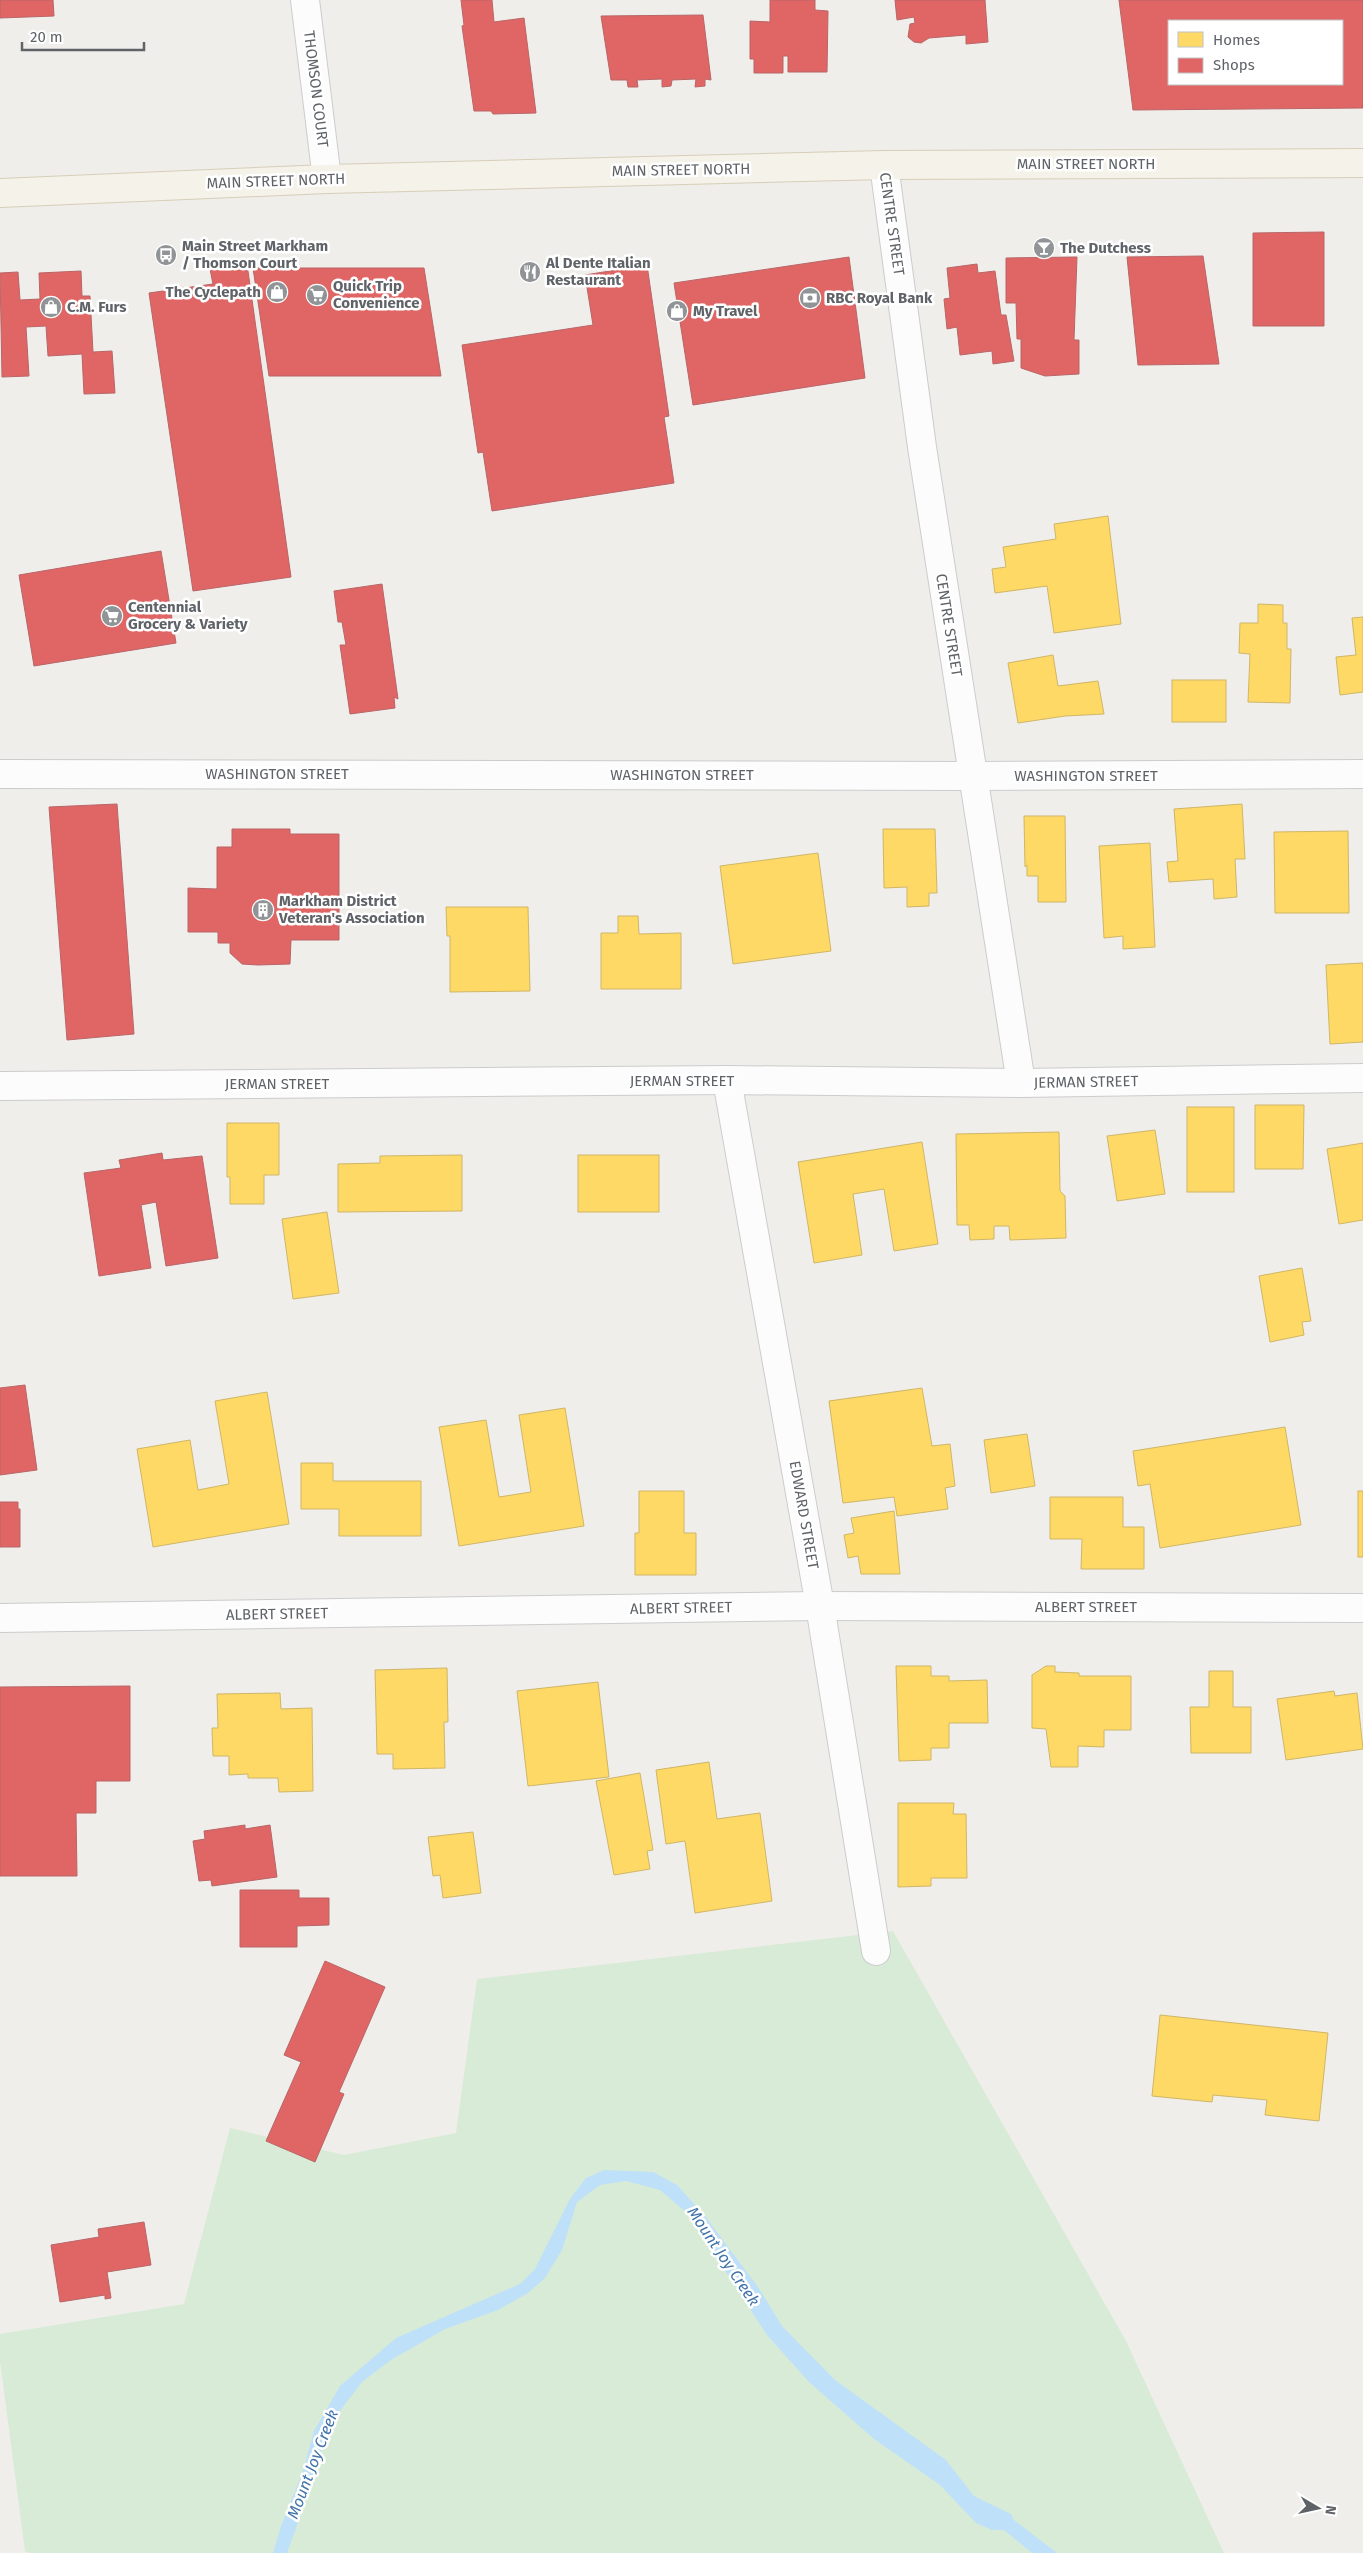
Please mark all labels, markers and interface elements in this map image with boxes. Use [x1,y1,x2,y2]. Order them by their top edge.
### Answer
scale bar [22,20,145,52]
legend [1168,20,1343,85]
text: 20 m [30,28,63,46]
street label: THOMSON COURT [300,30,332,149]
text: Homes [1213,31,1260,49]
text: Shops [1213,56,1255,74]
street label: MAIN STREET NORTH [1017,155,1155,173]
street label: MAIN STREET NORTH [611,160,751,180]
street label: MAIN STREET NORTH [206,170,346,192]
street label: CENTRE STREET [876,171,908,277]
bar icon: The Dutchess [1032,236,1056,260]
place label: Main Street Markham / Thomson Court [182,237,328,272]
place label: The Dutchess [1060,239,1151,257]
bus stop icon: Main Street Markham / Thomson Court [154,243,178,267]
place label: Al Dente Italian Restaurant [545,254,651,289]
restaurant icon: Al Dente Italian Restaurant [518,260,542,284]
place label: Quick Trip Convenience [333,277,420,312]
shop icon: The Cyclepath [265,280,289,304]
place label: The Cyclepath [166,283,261,301]
supermarket icon: Quick Trip Convenience [305,283,329,307]
bank icon: RBC Royal Bank [798,286,822,310]
place label: RBC Royal Bank [826,289,933,307]
shop icon: C.M. Furs [39,295,63,319]
place label: C.M. Furs [67,298,127,316]
shop icon: My Travel [665,299,689,323]
place label: My Travel [693,302,758,320]
street label: CENTRE STREET [932,572,966,678]
place label: Centennial Grocery & Variety [128,598,248,633]
supermarket icon: Centennial Grocery & Variety [100,604,124,628]
street label: WASHINGTON STREET [205,765,349,783]
street label: WASHINGTON STREET [610,766,754,784]
street label: WASHINGTON STREET [1014,767,1158,785]
place label: Markham District Veteran's Association [278,892,425,927]
building icon: Markham District Veteran's Association [251,898,275,922]
street label: JERMAN STREET [630,1072,735,1090]
street label: JERMAN STREET [1034,1072,1139,1092]
street label: JERMAN STREET [225,1075,330,1093]
street label: EDWARD STREET [786,1459,822,1571]
street label: ALBERT STREET [630,1598,732,1618]
street label: ALBERT STREET [1035,1598,1137,1616]
street label: ALBERT STREET [226,1604,328,1624]
water label: Mount Joy Creek [683,2203,764,2310]
water label: Mount Joy Creek [283,2407,342,2521]
north arrow [1293,2483,1343,2533]
text: N [1321,2504,1339,2516]

